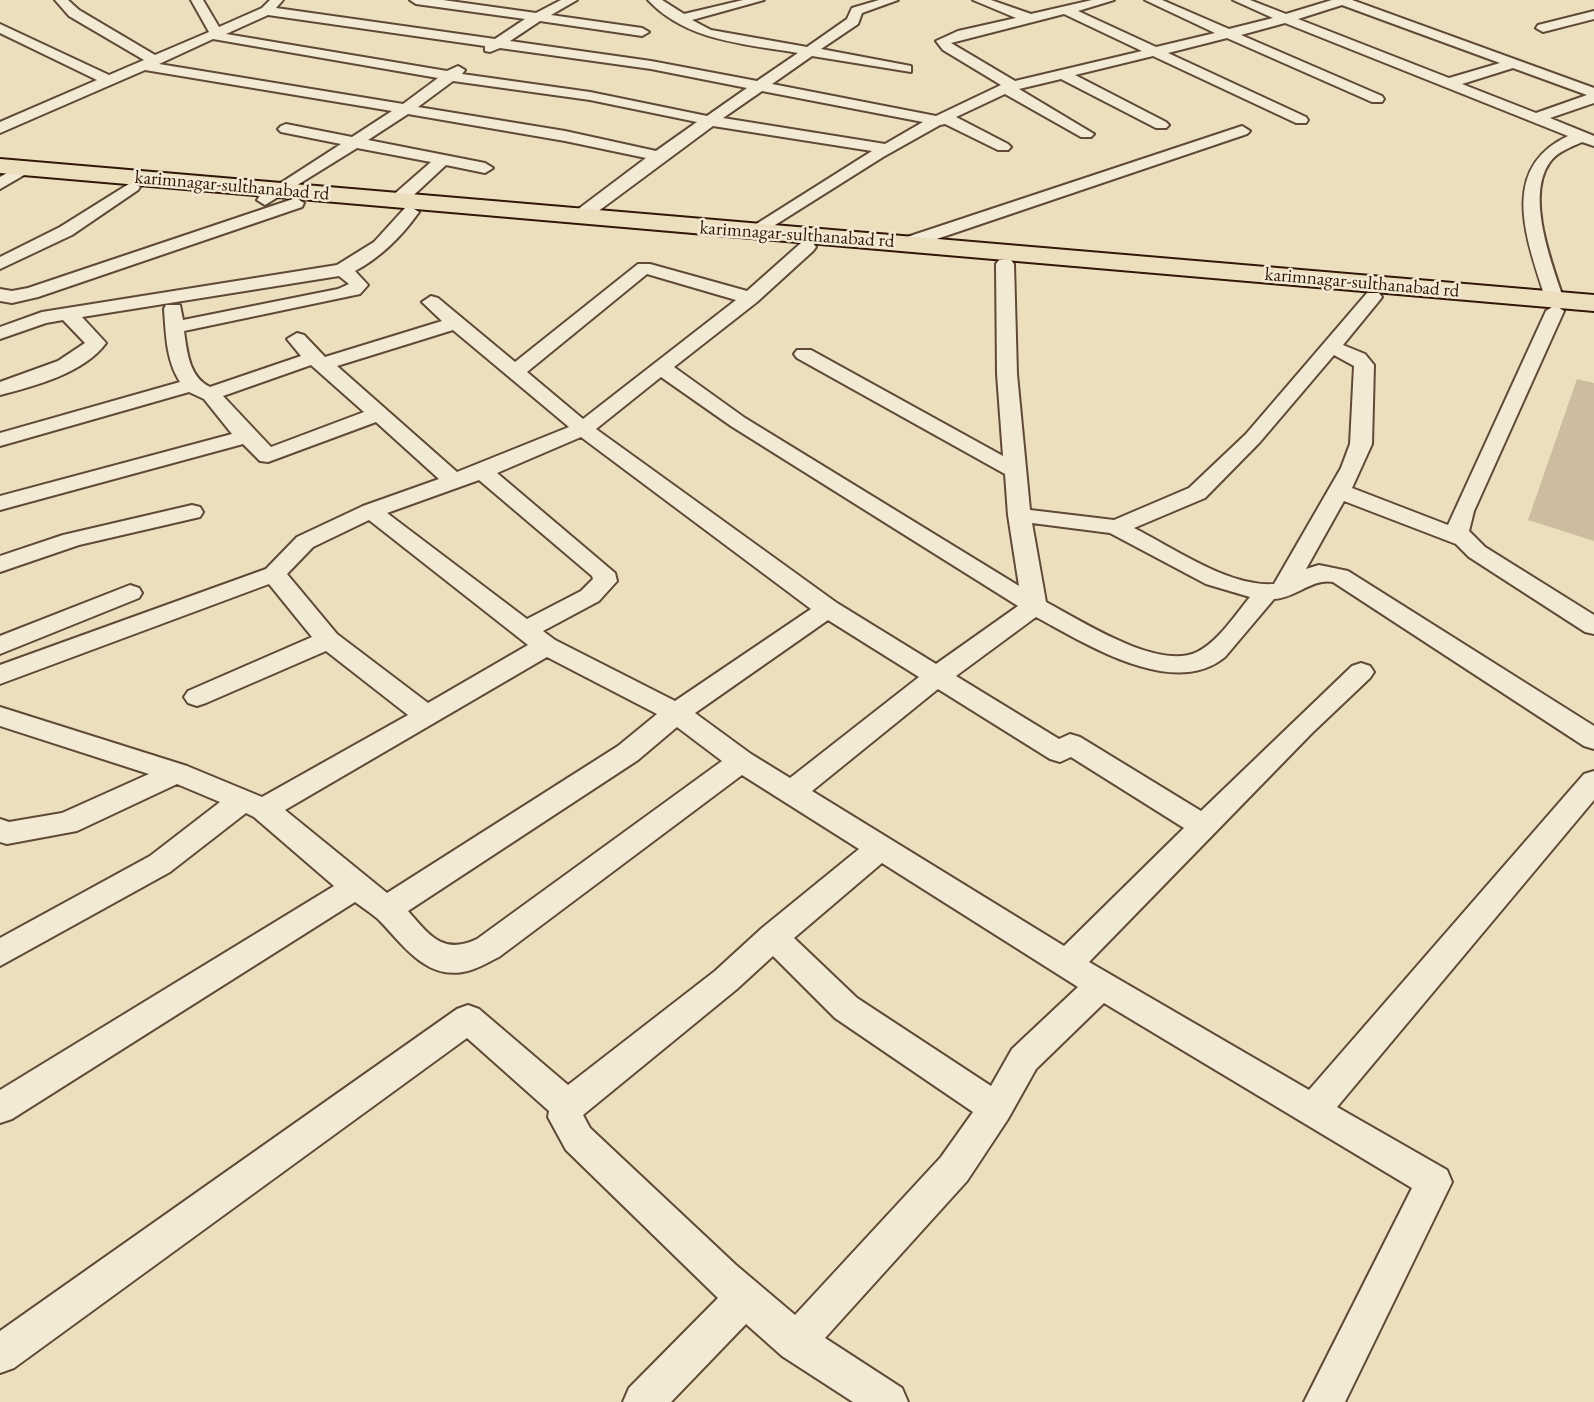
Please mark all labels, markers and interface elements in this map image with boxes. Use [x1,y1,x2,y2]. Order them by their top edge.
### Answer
street label: karimnagar-sulthanabad rd [134,166,330,206]
street label: karimnagar-sulthanabad rd [699,217,895,253]
street label: karimnagar-sulthanabad rd [1264,263,1460,303]

